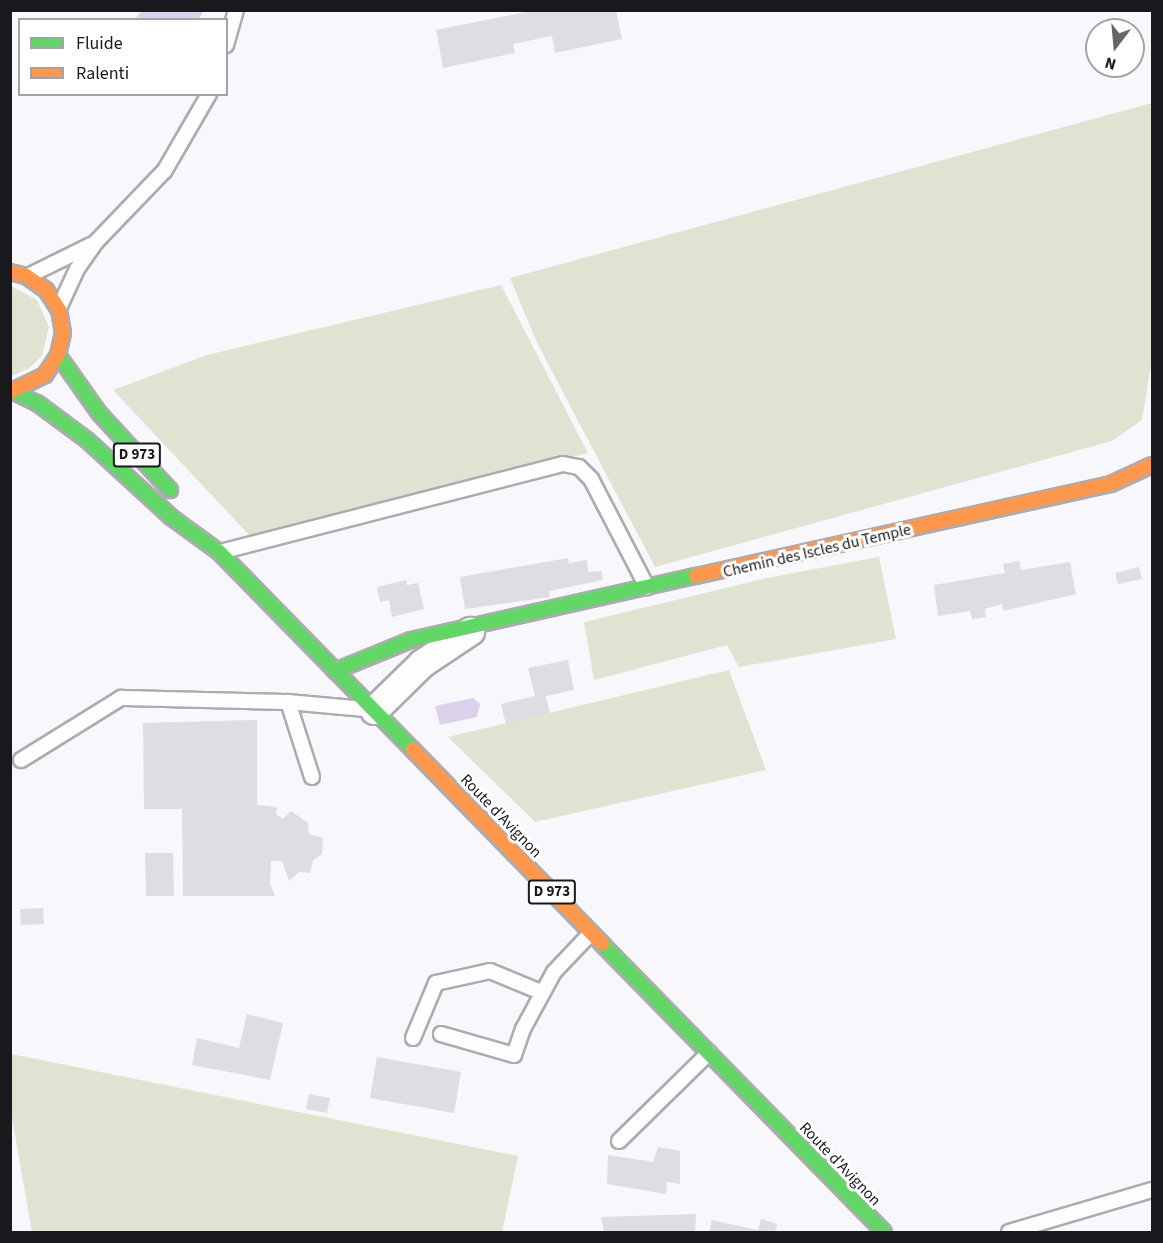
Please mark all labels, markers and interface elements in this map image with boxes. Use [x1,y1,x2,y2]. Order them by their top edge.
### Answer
legend [18,18,228,96]
north arrow [1085,18,1145,78]
text: Fluide [76,31,123,56]
text: N [1102,51,1119,75]
text: Ralenti [76,61,129,86]
road number: D 973 [112,443,162,467]
street label: Chemin des Iscles du Temple [721,520,913,582]
street label: Route d'Avignon [456,770,546,862]
road number: D 973 [526,880,578,904]
street label: Route d'Avignon [795,1118,885,1210]

